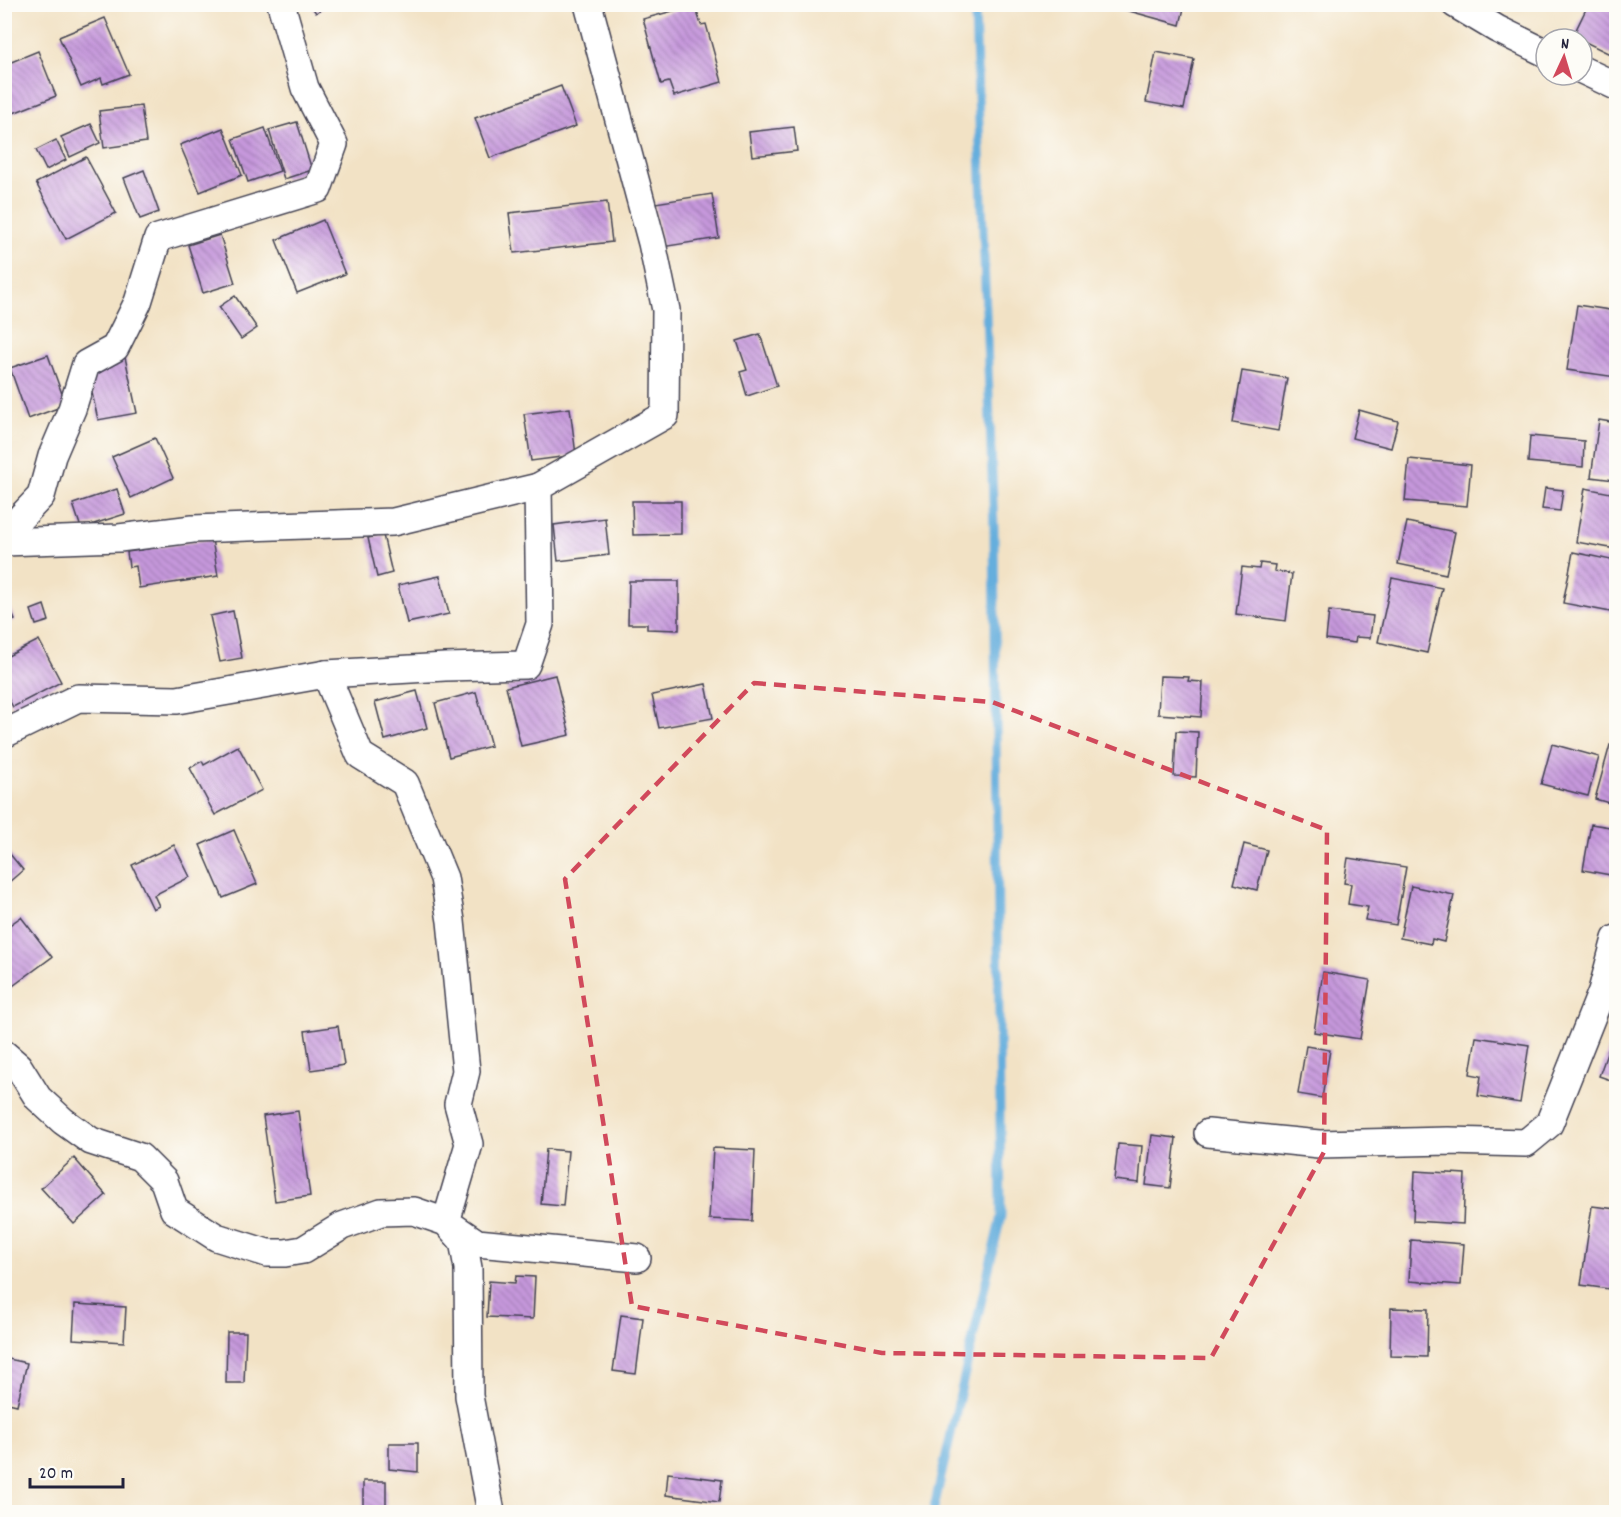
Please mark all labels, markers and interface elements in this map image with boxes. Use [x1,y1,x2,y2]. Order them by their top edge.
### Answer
north arrow [1534,27,1594,87]
text: N [1560,33,1570,56]
scale bar [30,1451,123,1489]
text: 20 m [39,1462,73,1487]

